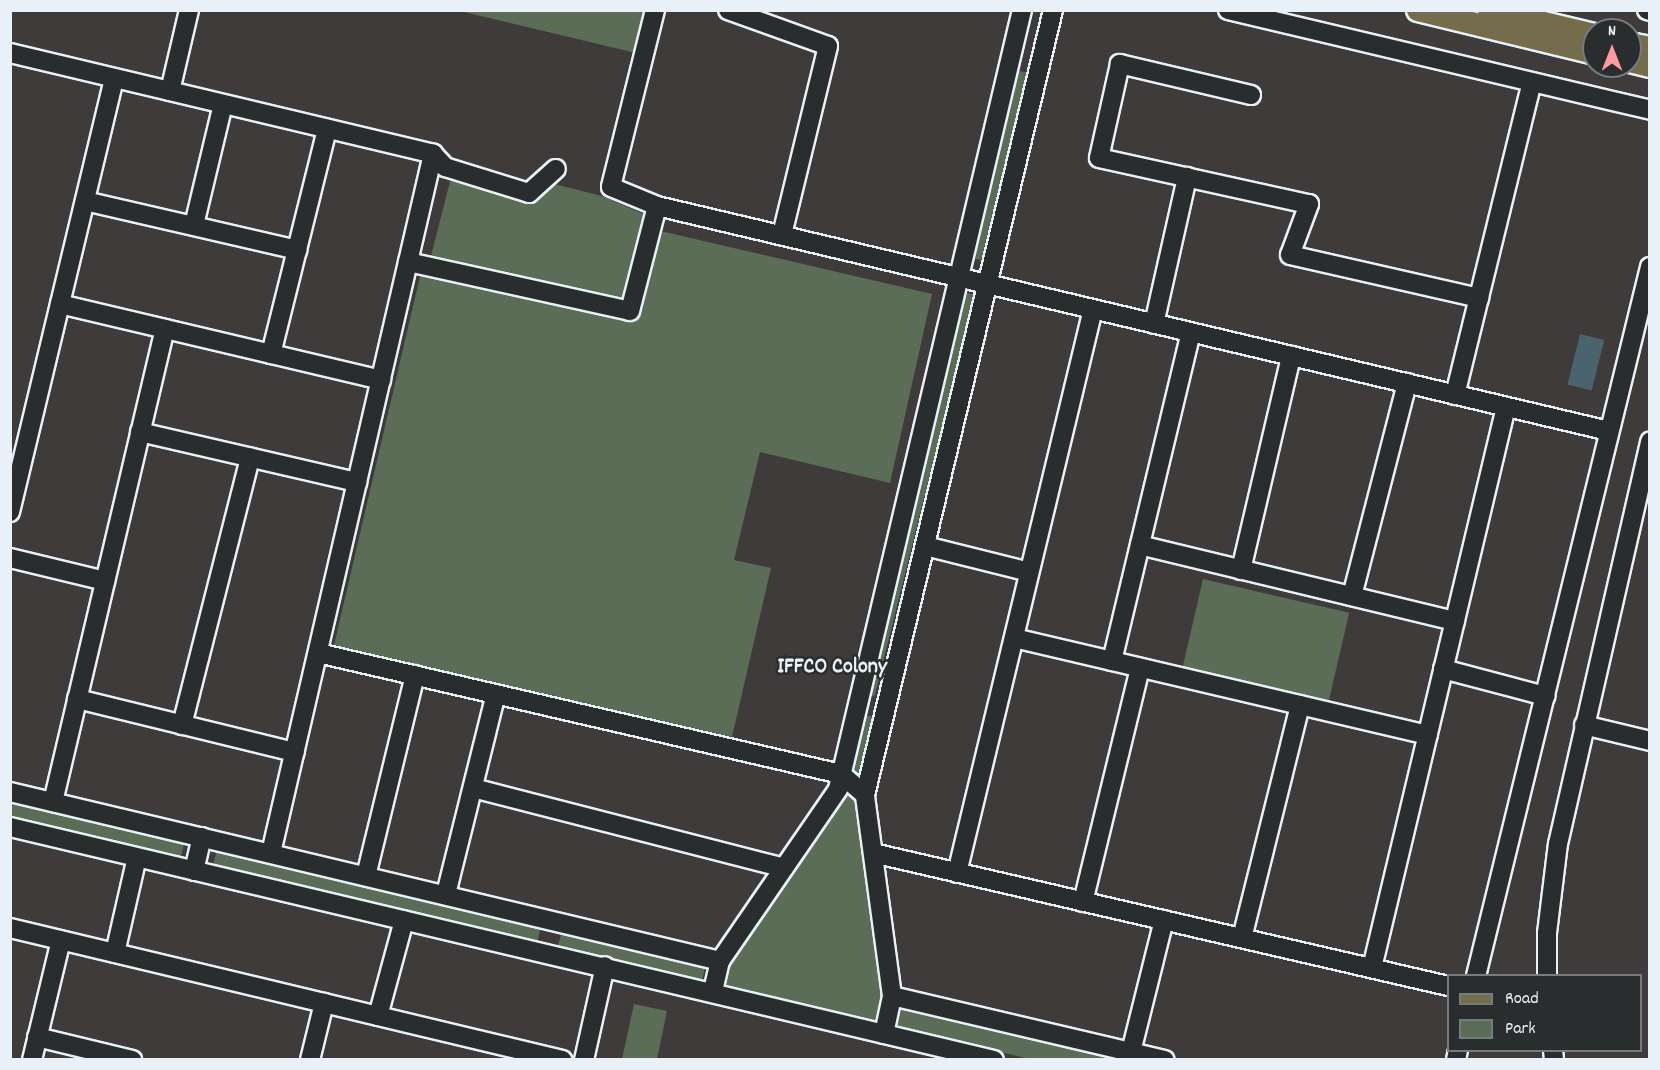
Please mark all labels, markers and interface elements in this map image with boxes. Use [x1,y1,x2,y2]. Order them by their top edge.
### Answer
north arrow [1582,18,1642,78]
text: N [1608,20,1616,43]
district label: IFFCO Colony [777,655,887,681]
legend [1447,974,1642,1052]
text: Road [1505,987,1539,1012]
text: Park [1505,1017,1536,1042]

